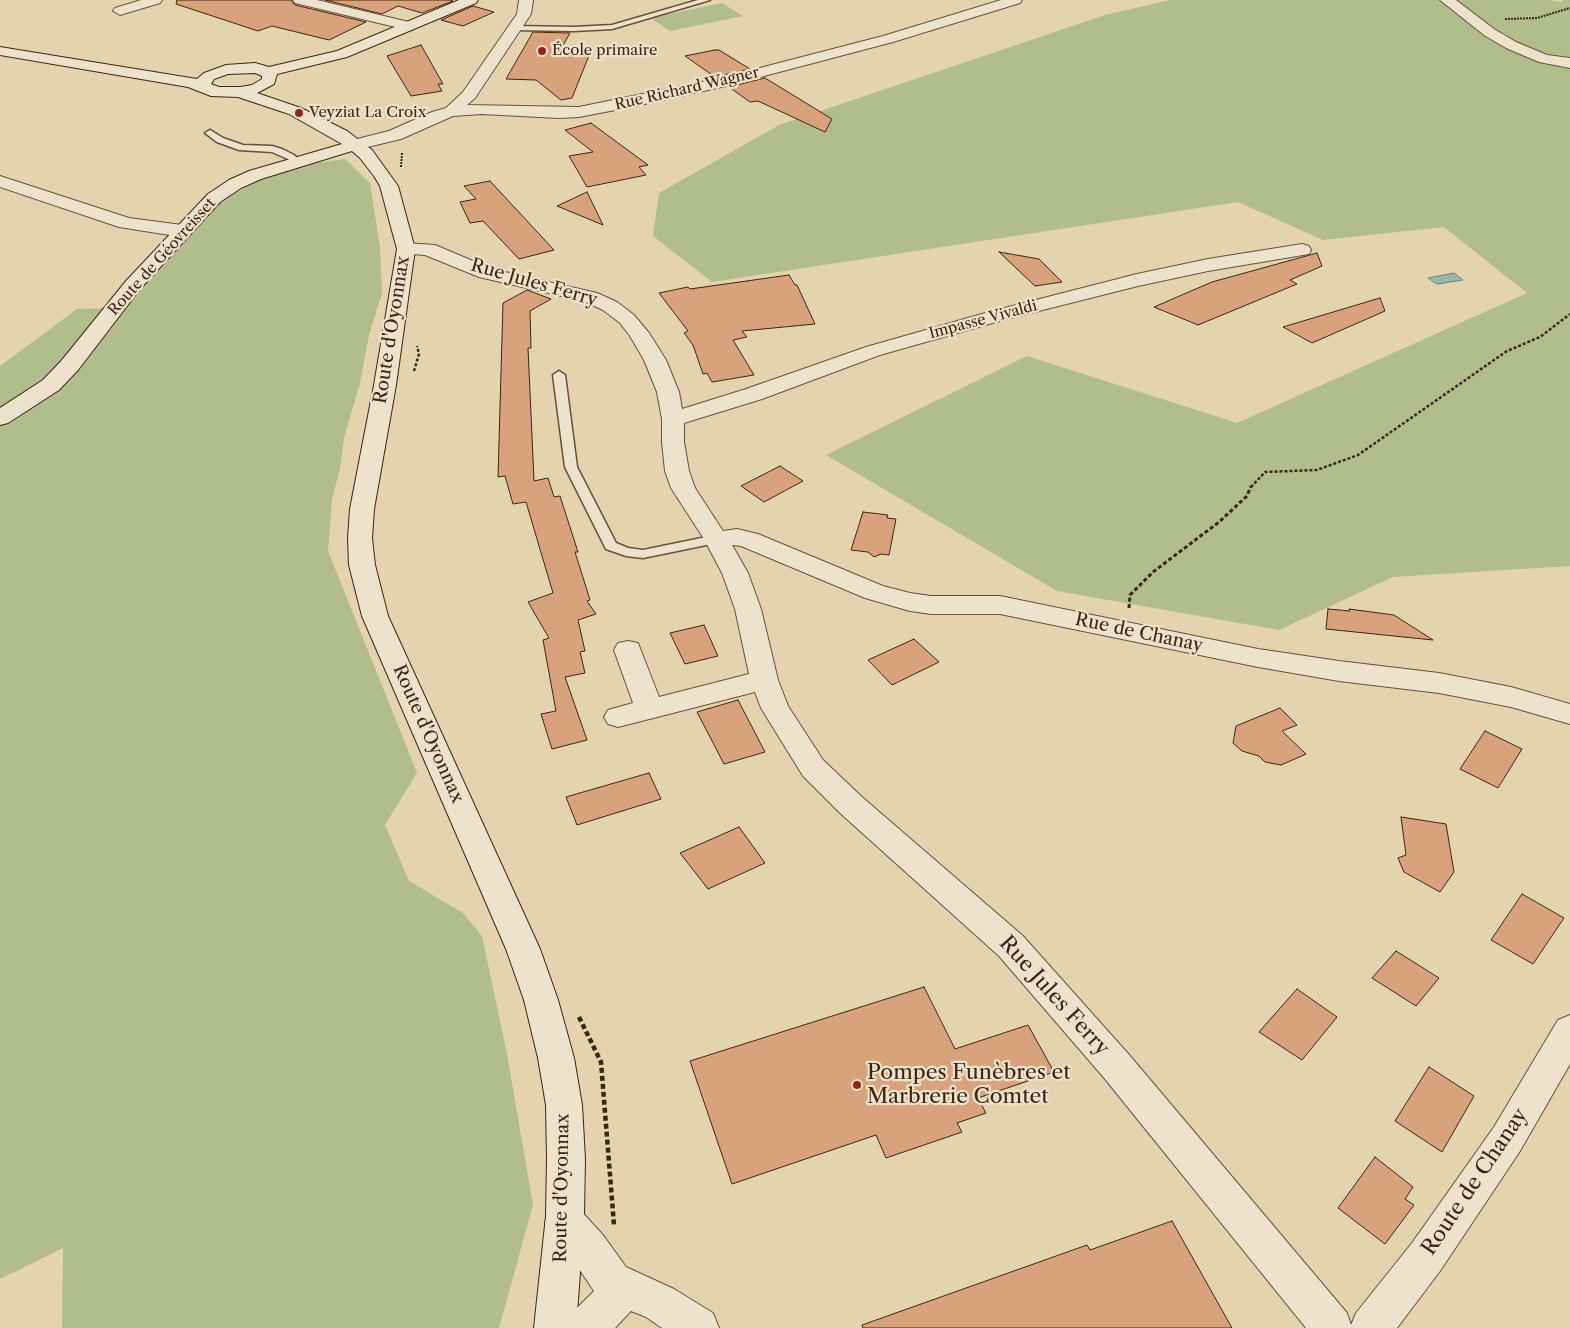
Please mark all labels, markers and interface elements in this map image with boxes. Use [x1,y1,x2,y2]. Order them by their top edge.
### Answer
place label: École primaire [552,42,657,60]
marker: École primaire [536,45,548,57]
street label: Rue Richard Wagner [613,64,761,114]
place label: Veyziat La Croix [309,104,426,122]
marker: Veyziat La Croix [293,107,305,119]
street label: Route de Géovreisset [105,195,219,319]
street label: Route d'Oyonnax [370,255,414,405]
street label: Rue Jules Ferry [468,255,600,311]
street label: Impasse Vivaldi [927,297,1039,343]
street label: Rue de Chanay [1073,609,1205,657]
street label: Route d'Oyonnax [388,661,468,807]
street label: Rue Jules Ferry [994,931,1114,1061]
place label: Pompes Funèbres et Marbrerie Comtet [867,1060,1071,1110]
marker: Pompes Funèbres et Marbrerie Comtet [851,1079,863,1091]
street label: Route de Chanay [1417,1104,1533,1260]
street label: Route d'Oyonnax [550,1113,574,1263]

